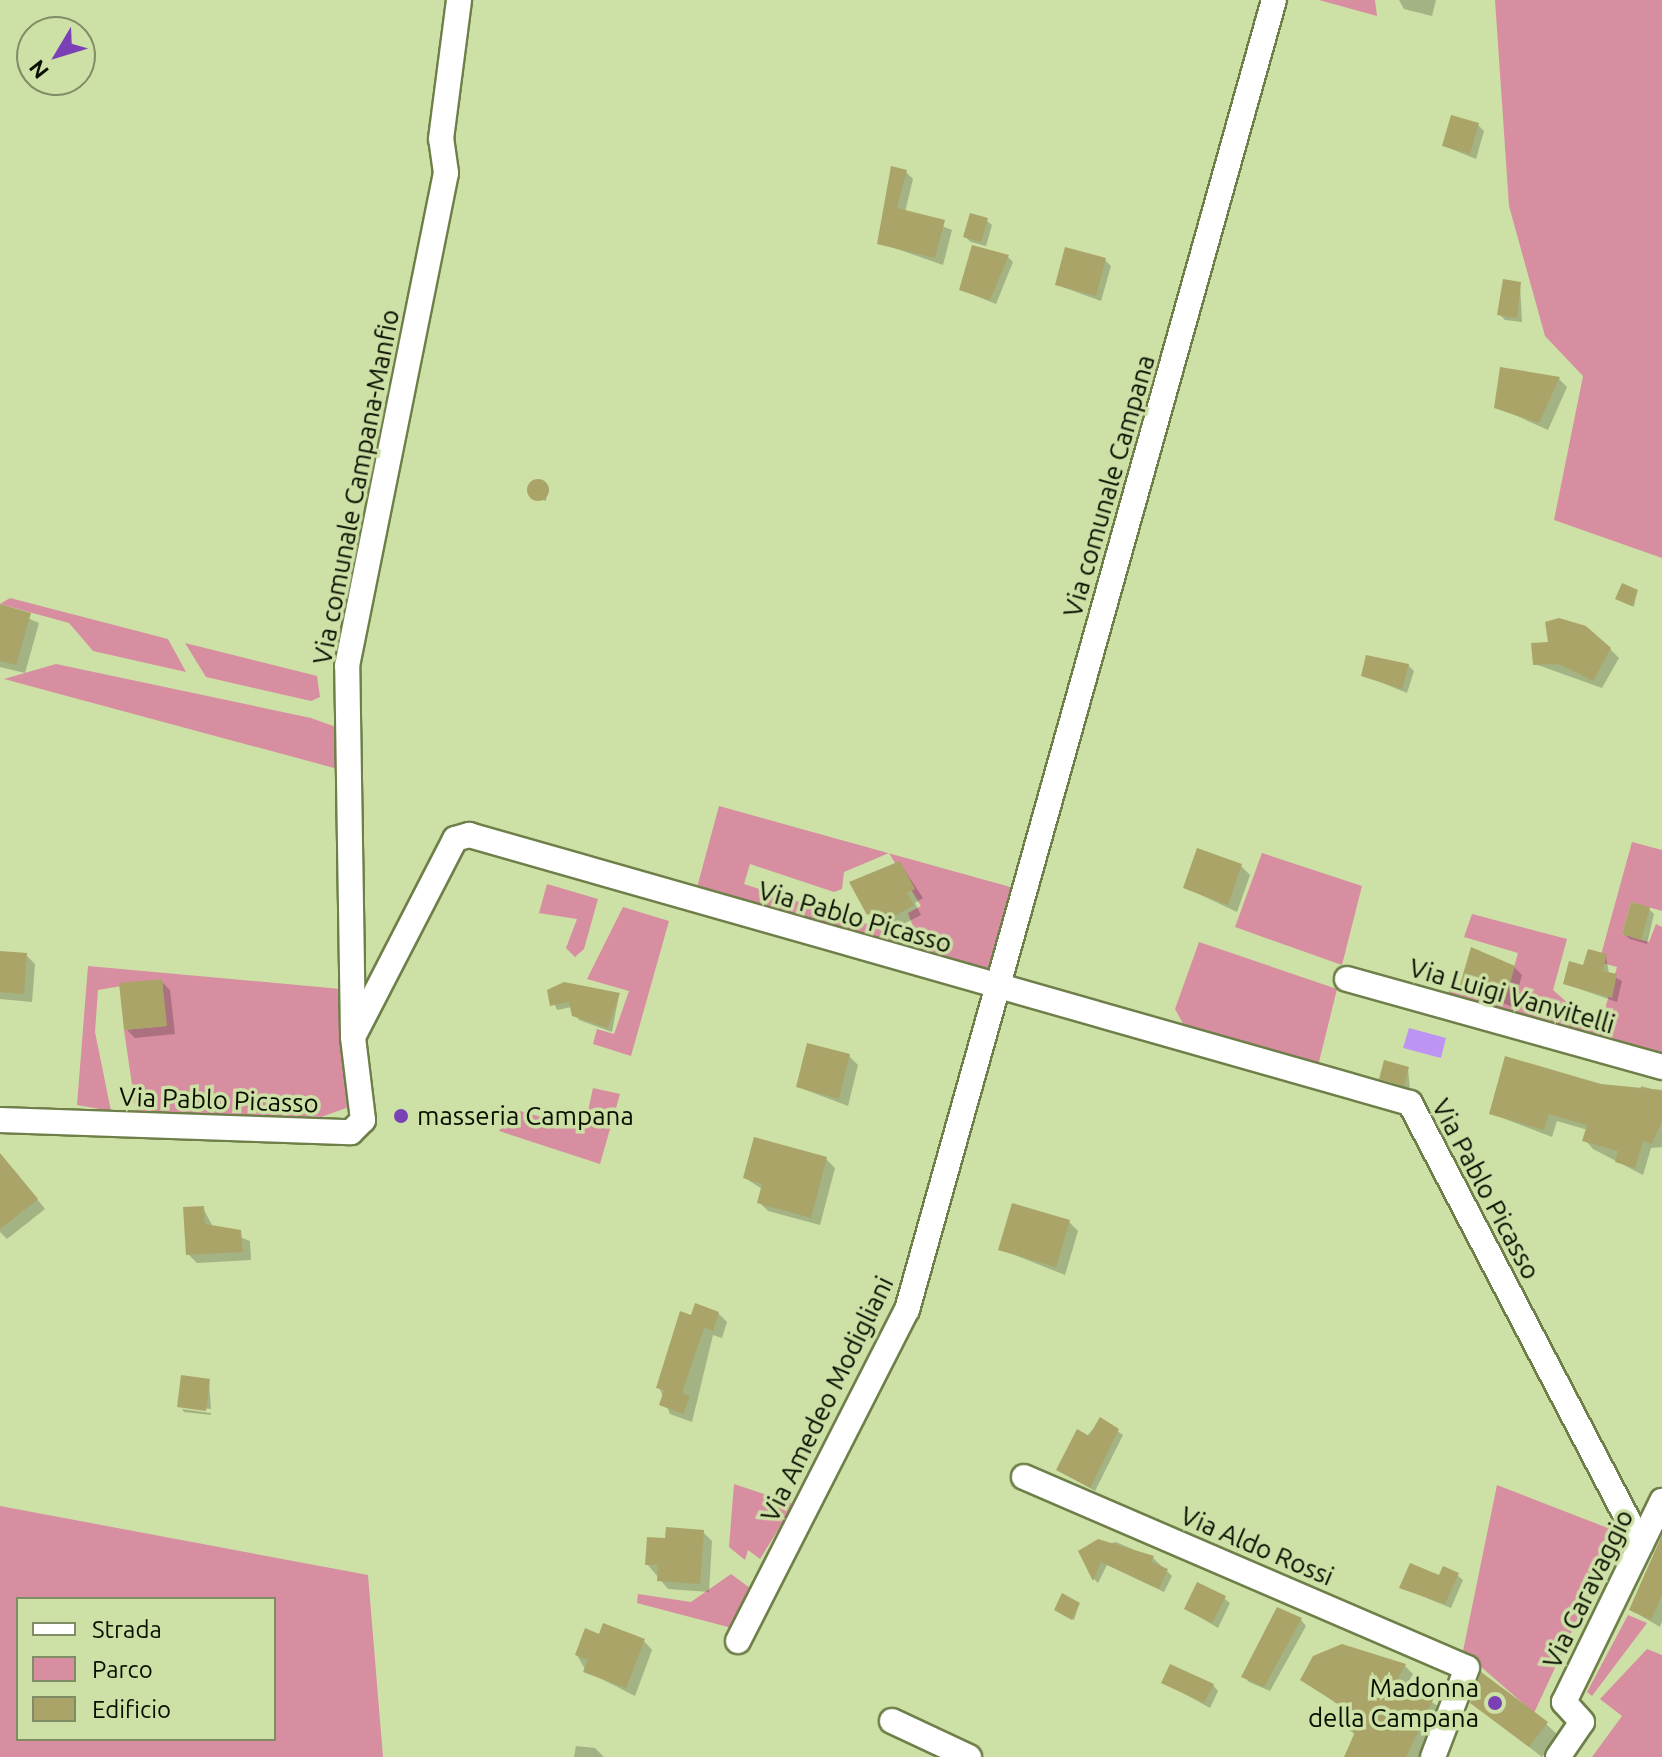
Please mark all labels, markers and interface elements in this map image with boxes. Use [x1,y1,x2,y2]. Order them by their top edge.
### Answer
north arrow [16,16,96,96]
text: N [23,56,53,84]
street label: Via comunale Campana-Manfio [306,307,406,667]
street label: Via comunale Campana [1057,351,1161,621]
street label: Via Pablo Picasso [755,874,955,960]
street label: Via Luigi Vanvitelli [1406,952,1618,1040]
street label: Via Pablo Picasso [119,1081,319,1119]
street label: Via Pablo Picasso [1425,1093,1547,1285]
place label: masseria Campana [417,1100,634,1132]
marker: masseria Campana [392,1107,410,1125]
street label: Via Amedeo Modigliani [754,1271,900,1527]
street label: Via Aldo Rossi [1176,1500,1338,1592]
street label: Via Caravaggio [1536,1504,1640,1674]
legend [16,1597,276,1741]
text: Strada [92,1616,162,1643]
text: Parco [92,1656,153,1683]
place label: Madonna della Campana [1308,1672,1479,1734]
marker: Madonna della Campana [1486,1694,1504,1712]
text: Edificio [92,1696,171,1723]

